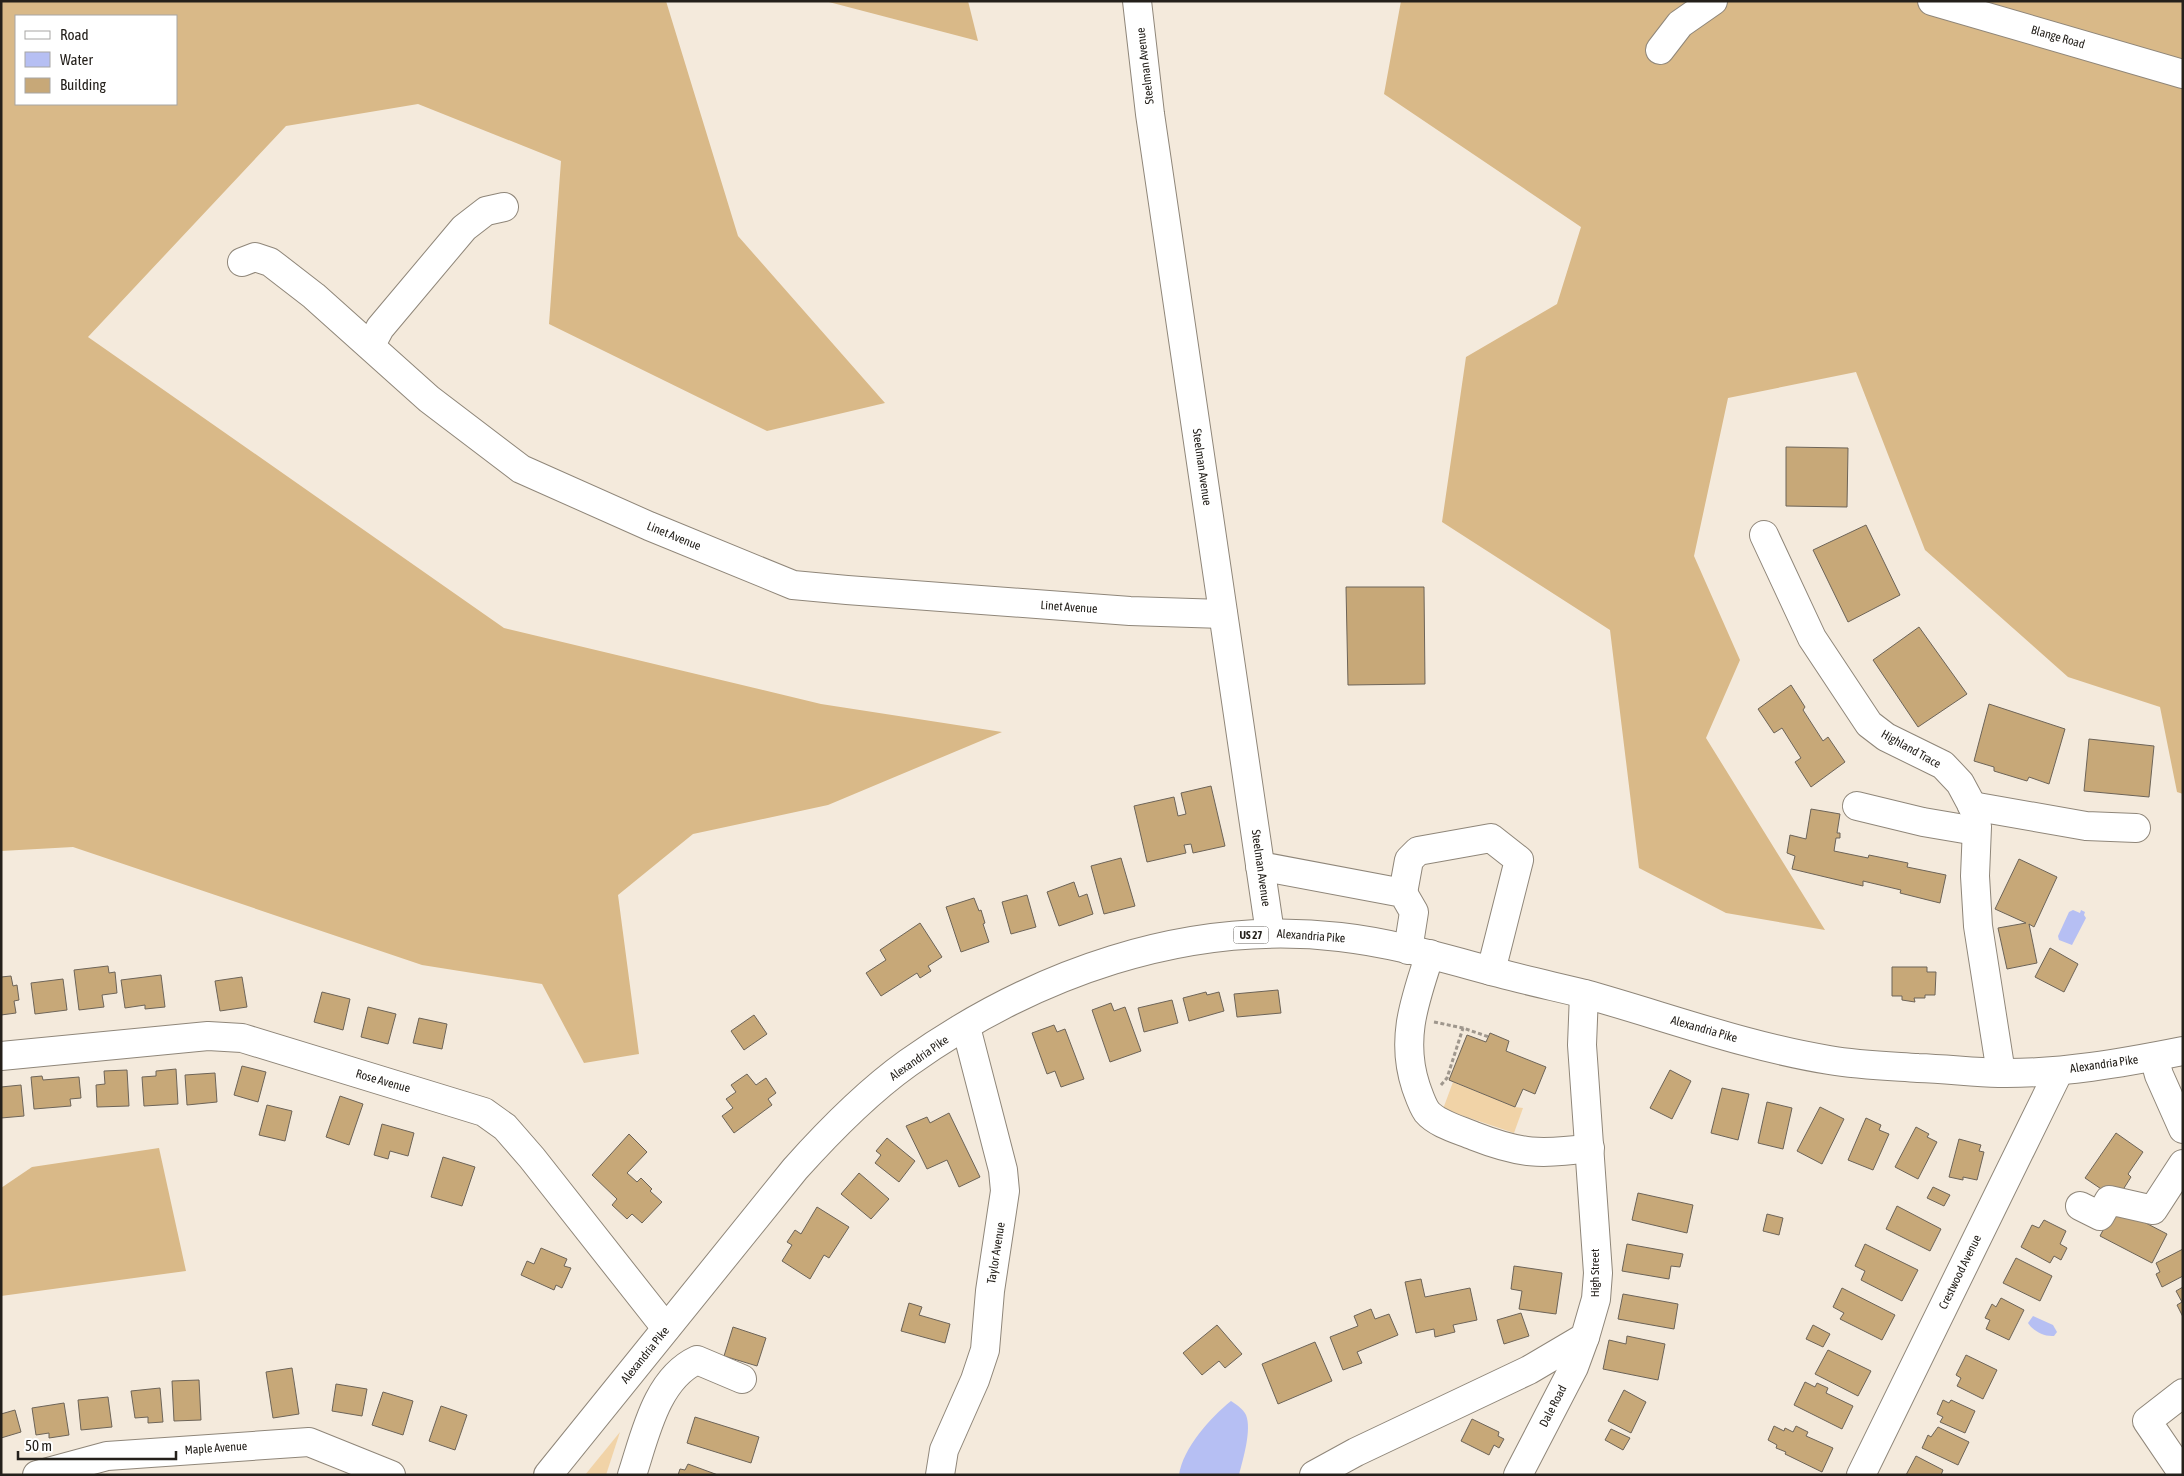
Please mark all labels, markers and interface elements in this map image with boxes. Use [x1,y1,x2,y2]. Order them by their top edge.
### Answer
legend [15,15,178,105]
street label: Blange Road [2030,23,2086,51]
text: Road [60,26,89,43]
street label: Steelman Avenue [1133,27,1157,105]
text: Water [60,51,93,68]
text: Building [60,76,106,93]
street label: Steelman Avenue [1190,428,1214,506]
street label: Linet Avenue [645,519,703,553]
street label: Linet Avenue [1040,598,1098,616]
street label: Highland Trace [1879,727,1943,771]
street label: Steelman Avenue [1249,829,1273,907]
road number: US 27 [1234,926,1268,944]
street label: Alexandria Pike [1276,927,1346,945]
street label: Alexandria Pike [1669,1013,1739,1045]
street label: Alexandria Pike [887,1033,951,1083]
street label: Alexandria Pike [2069,1052,2139,1076]
street label: Rose Avenue [354,1067,412,1095]
street label: Taylor Avenue [984,1221,1008,1285]
street label: Crestwood Avenue [1936,1233,1984,1311]
street label: High Street [1588,1248,1602,1297]
street label: Alexandria Pike [618,1324,672,1386]
street label: Dale Road [1536,1383,1570,1429]
scale bar [18,1428,175,1460]
text: 50 m [25,1437,52,1454]
street label: Maple Avenue [184,1439,248,1457]

